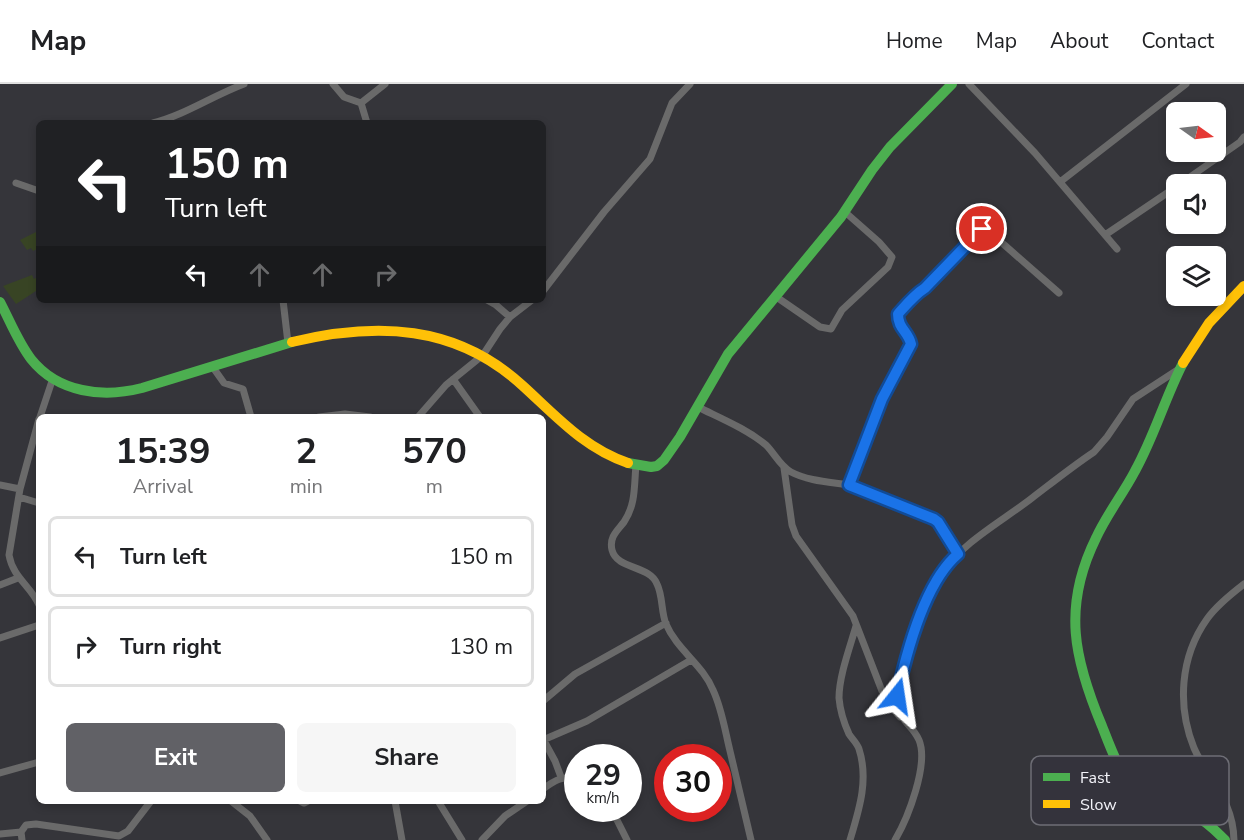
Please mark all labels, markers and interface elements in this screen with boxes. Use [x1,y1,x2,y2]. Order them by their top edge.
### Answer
text: Map [30,22,86,60]
text: Home [886,27,943,55]
text: Map [976,27,1017,55]
text: About [1050,27,1108,55]
text: Contact [1141,27,1214,55]
north arrow [1166,102,1226,162]
map controls [1166,102,1226,306]
text: 150 m [165,136,289,193]
icon: left [66,144,144,222]
button: sound [1166,174,1226,234]
text: Turn left [165,190,266,227]
pin [956,203,1007,254]
icon: arrive [965,212,998,245]
button: layers [1166,246,1226,306]
icon: left [180,258,213,291]
icon: ahead [243,258,276,291]
icon: ahead [306,258,339,291]
icon: right [369,258,402,291]
text: 15:39 [115,427,211,476]
text: 2 [295,427,317,476]
text: 570 [402,427,467,476]
text: Arrival [133,473,193,500]
text: min [290,473,323,500]
text: m [426,473,443,500]
icon: left [69,540,102,573]
text: Turn left [120,542,207,572]
text: 150 m [449,542,513,572]
icon: right [69,630,102,663]
text: Turn right [120,632,221,662]
text: 130 m [449,632,513,662]
position arrow [865,664,929,728]
button: Exit [66,723,285,792]
button: Share [297,723,516,792]
speed limit sign: 30 [654,744,732,822]
text: 29 [585,755,621,796]
legend [1031,756,1229,825]
text: Fast [1080,767,1111,789]
text: km/h [586,788,620,808]
text: Slow [1080,794,1117,816]

